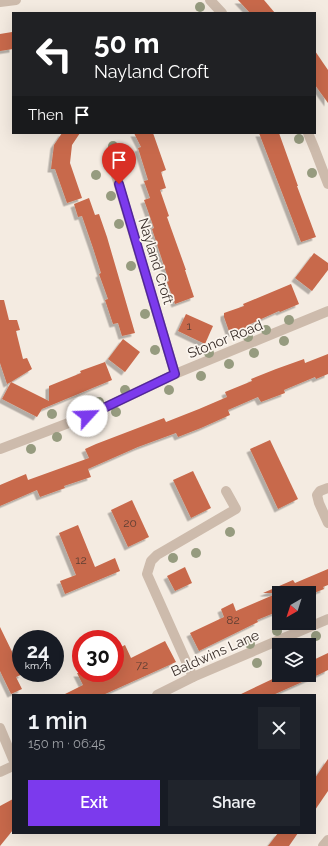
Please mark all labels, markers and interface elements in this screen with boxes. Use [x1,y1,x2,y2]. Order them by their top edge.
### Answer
text: 50 m [94,27,160,60]
icon: left [28,28,80,80]
text: Nayland Croft [94,61,209,82]
icon: arrive [71,104,93,126]
text: Then [28,106,63,124]
pin [102,143,136,184]
icon: arrive [108,149,130,171]
street label: Nayland Croft [135,216,177,306]
street label: Stonor Road [185,317,265,361]
house number: 1 [186,319,192,333]
position arrow [66,395,108,437]
house number: 20 [123,516,137,530]
house number: 12 [75,553,87,567]
north arrow [272,586,316,630]
map controls [272,586,316,682]
house number: 82 [226,613,240,627]
street label: Baldwins Lane [169,626,261,680]
speed limit sign: 30 [72,630,124,682]
button: layers [272,638,316,682]
text: 24 [27,639,49,663]
house number: 72 [136,658,148,672]
text: km/h [25,660,51,671]
text: 1 min [28,706,88,735]
button: close [258,707,300,749]
text: 150 m · 06:45 [28,736,105,751]
button: Exit [28,780,160,826]
button: Share [168,780,300,826]

